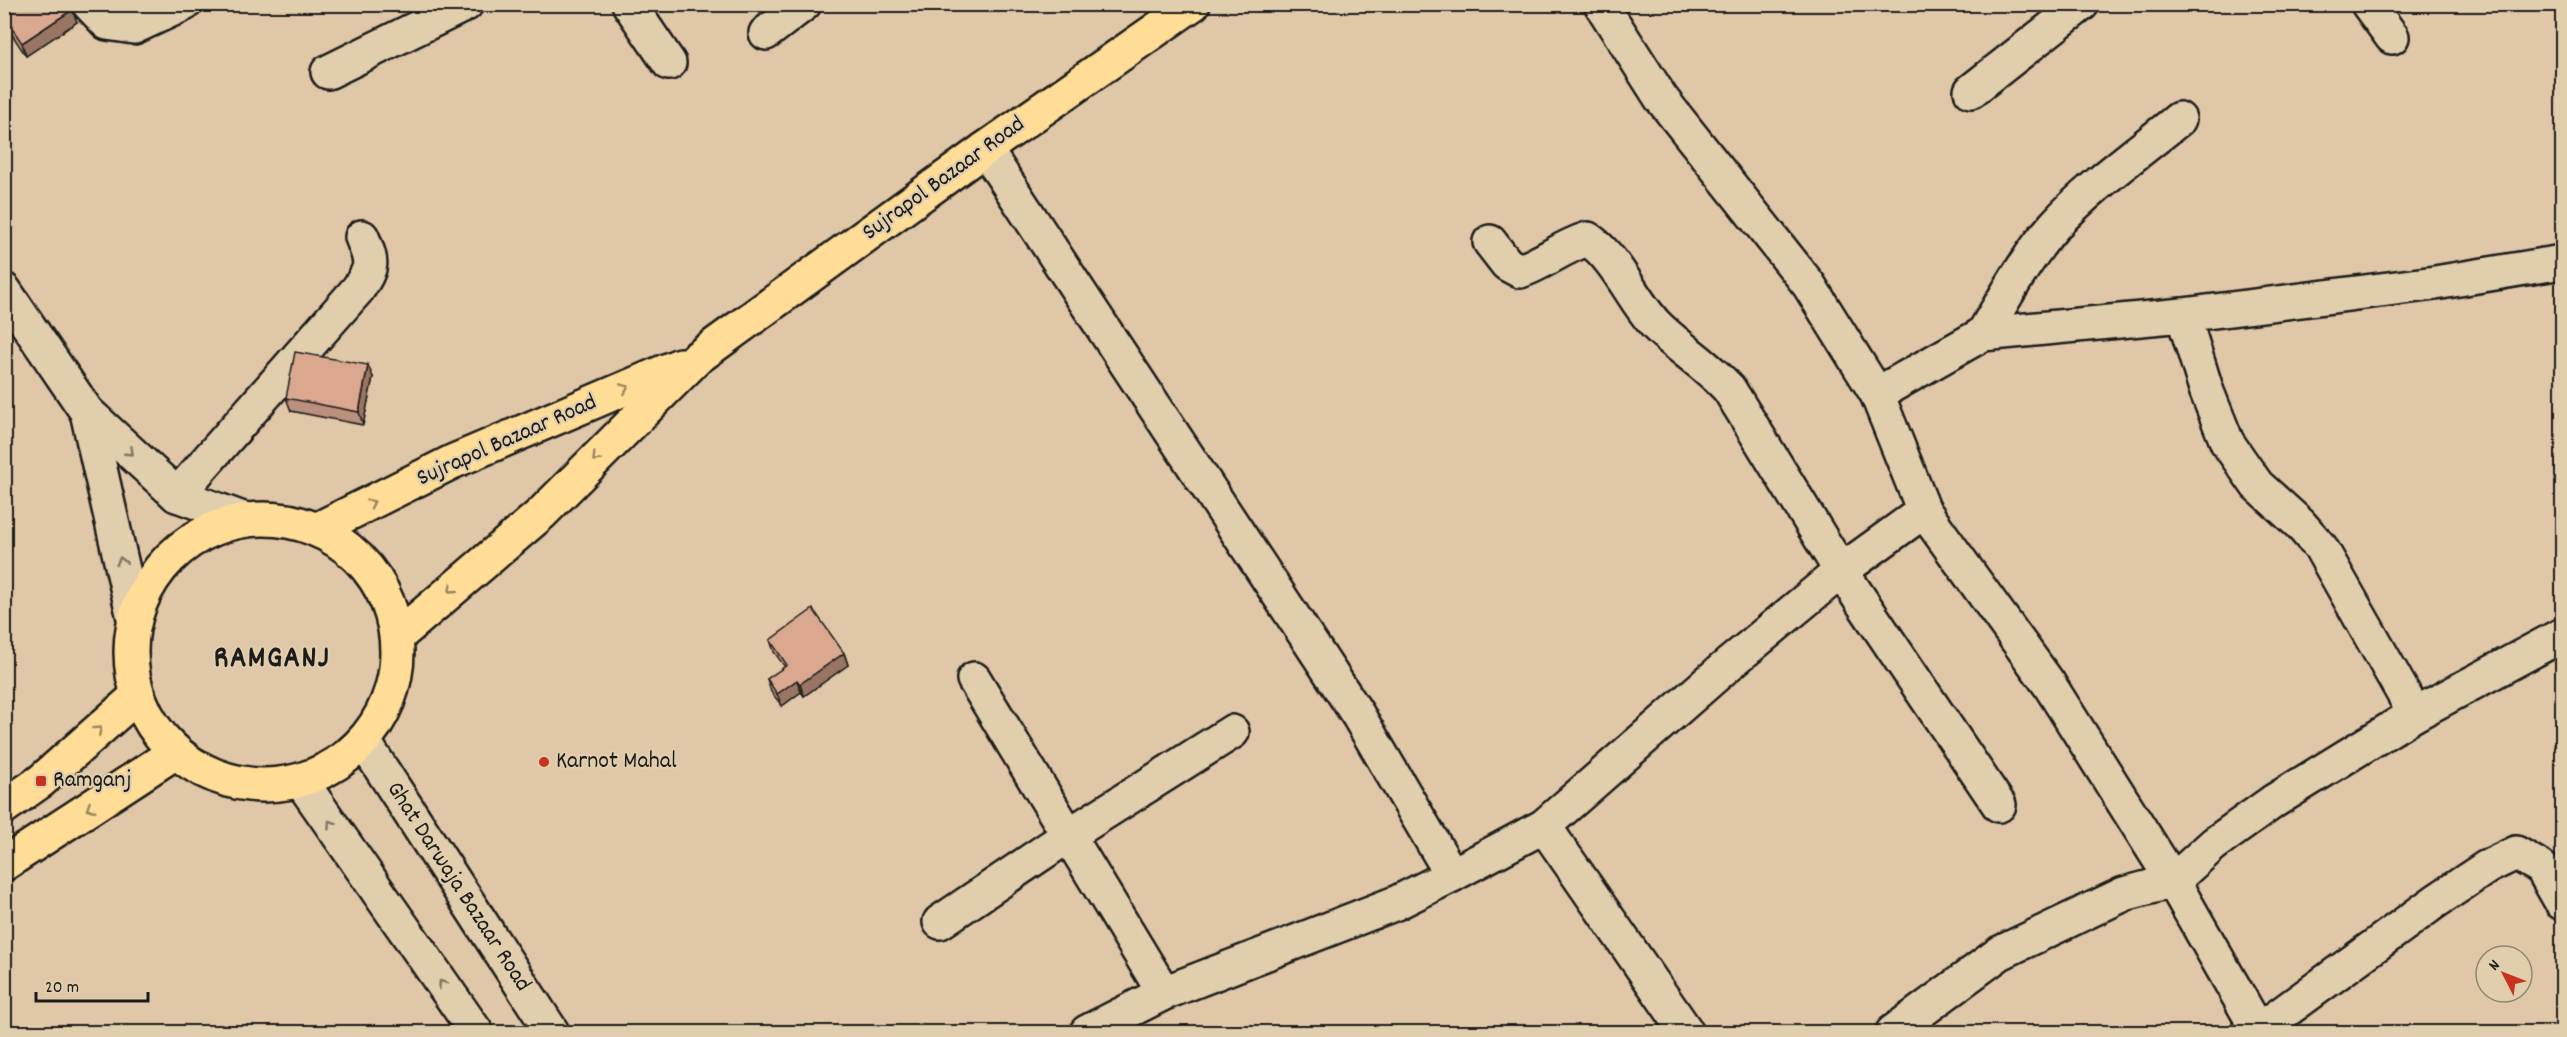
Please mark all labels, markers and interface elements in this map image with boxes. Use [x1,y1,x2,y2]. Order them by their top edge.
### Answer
street label: Sujrapol Bazaar Road [856,108,1032,250]
one-way arrow [619,384,630,396]
street label: Sujrapol Bazaar Road [412,386,602,496]
one-way arrow [124,445,134,456]
one-way arrow [593,451,604,462]
one-way arrow [364,498,375,510]
one-way arrow [116,556,129,566]
one-way arrow [448,582,459,593]
district label: RAMGANJ [214,639,330,682]
one-way arrow [92,726,102,737]
place label: Karnot Mahal [556,745,677,779]
marker: Karnot Mahal [537,755,551,769]
place label: Ramganj [53,764,132,798]
marker: Ramganj [34,774,48,788]
street label: Ghat Darwaja Bazaar Road [377,775,539,999]
one-way arrow [86,801,97,812]
one-way arrow [327,820,338,831]
north arrow [2474,944,2534,1004]
text: N [2484,955,2506,976]
scale bar [36,965,148,1003]
text: 20 m [45,976,79,1001]
one-way arrow [438,980,449,991]

